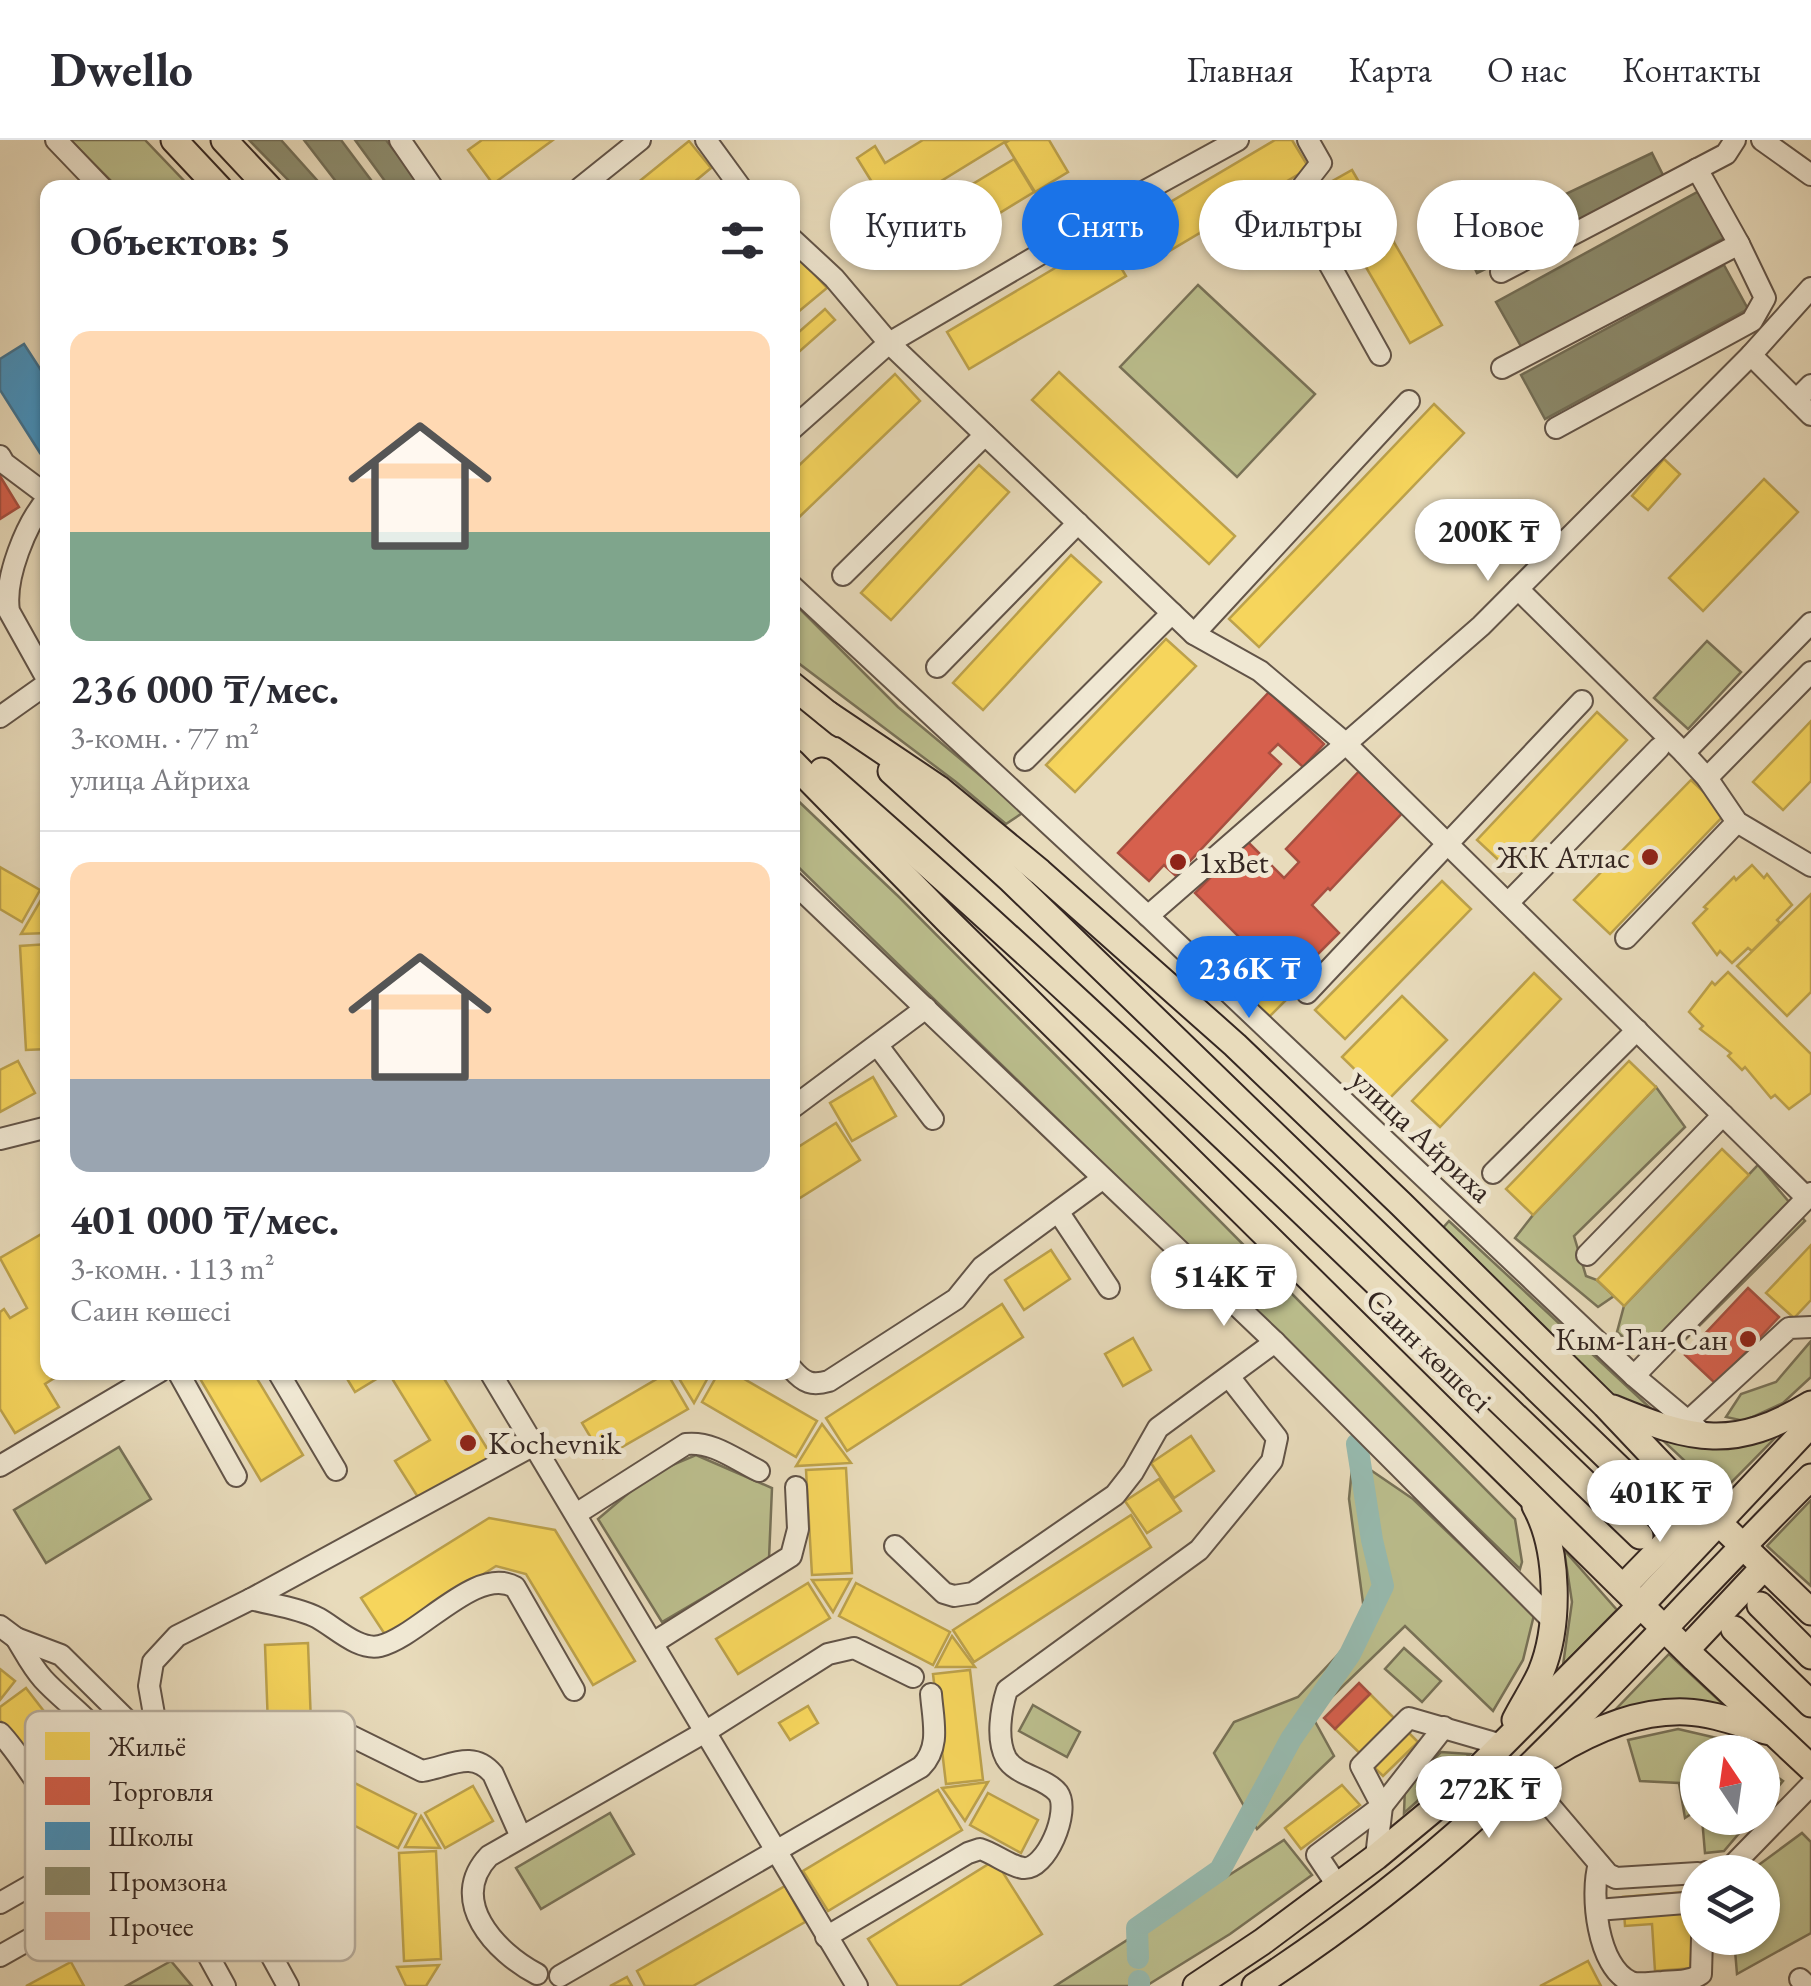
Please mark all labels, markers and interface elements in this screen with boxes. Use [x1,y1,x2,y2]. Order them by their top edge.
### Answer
text: Dwello [50,38,193,100]
text: Главная [1187,47,1293,92]
text: Карта [1348,47,1432,92]
text: О нас [1487,47,1567,92]
text: Контакты [1622,47,1761,92]
chip: Купить [830,180,1002,270]
chip: Снять [1022,180,1179,270]
chip: Фильтры [1199,180,1397,270]
chip: Новое [1417,180,1579,270]
text: Объектов: 5 [70,213,291,268]
icon: filters [715,213,770,268]
icon: home [330,396,510,576]
pin: 200K ₸ [1407,499,1569,584]
text: 200K ₸ [1437,510,1539,552]
text: 236 000 ₸/мес. [70,661,339,716]
text: 3-комн. · 77 m² [70,716,259,758]
text: улица Айриха [70,758,250,800]
place label: ЖК Атлас [1495,836,1630,878]
place label: 1xBet [1198,841,1268,883]
marker: ЖК Атлас [1639,846,1661,868]
marker: 1xBet [1167,851,1189,873]
icon: home [330,927,510,1107]
pin: 236K ₸ [1168,936,1330,1021]
text: 236K ₸ [1198,947,1300,989]
street label: улица Айриха [1342,1058,1502,1212]
text: 401 000 ₸/мес. [70,1192,339,1247]
pin: 514K ₸ [1143,1244,1305,1329]
text: 3-комн. · 113 m² [70,1247,275,1289]
text: 514K ₸ [1173,1255,1275,1297]
street label: Саин көшесі [1356,1279,1502,1421]
text: Саин көшесі [70,1289,231,1331]
place label: Кым-Ган-Сан [1555,1318,1728,1360]
marker: Кым-Ган-Сан [1737,1328,1759,1350]
place label: Kochevnik [488,1422,622,1464]
marker: Kochevnik [457,1432,479,1454]
pin: 401K ₸ [1579,1460,1741,1545]
text: 401K ₸ [1609,1471,1711,1513]
legend [25,1711,355,1961]
text: Жильё [107,1728,186,1764]
north arrow [1680,1735,1780,1835]
map controls [1680,1735,1780,1955]
pin: 272K ₸ [1408,1756,1570,1841]
text: 272K ₸ [1438,1767,1540,1809]
text: Торговля [108,1773,213,1809]
text: Школы [108,1818,194,1854]
button: layers [1680,1855,1780,1955]
text: Промзона [108,1863,228,1899]
text: Прочее [108,1908,194,1944]

